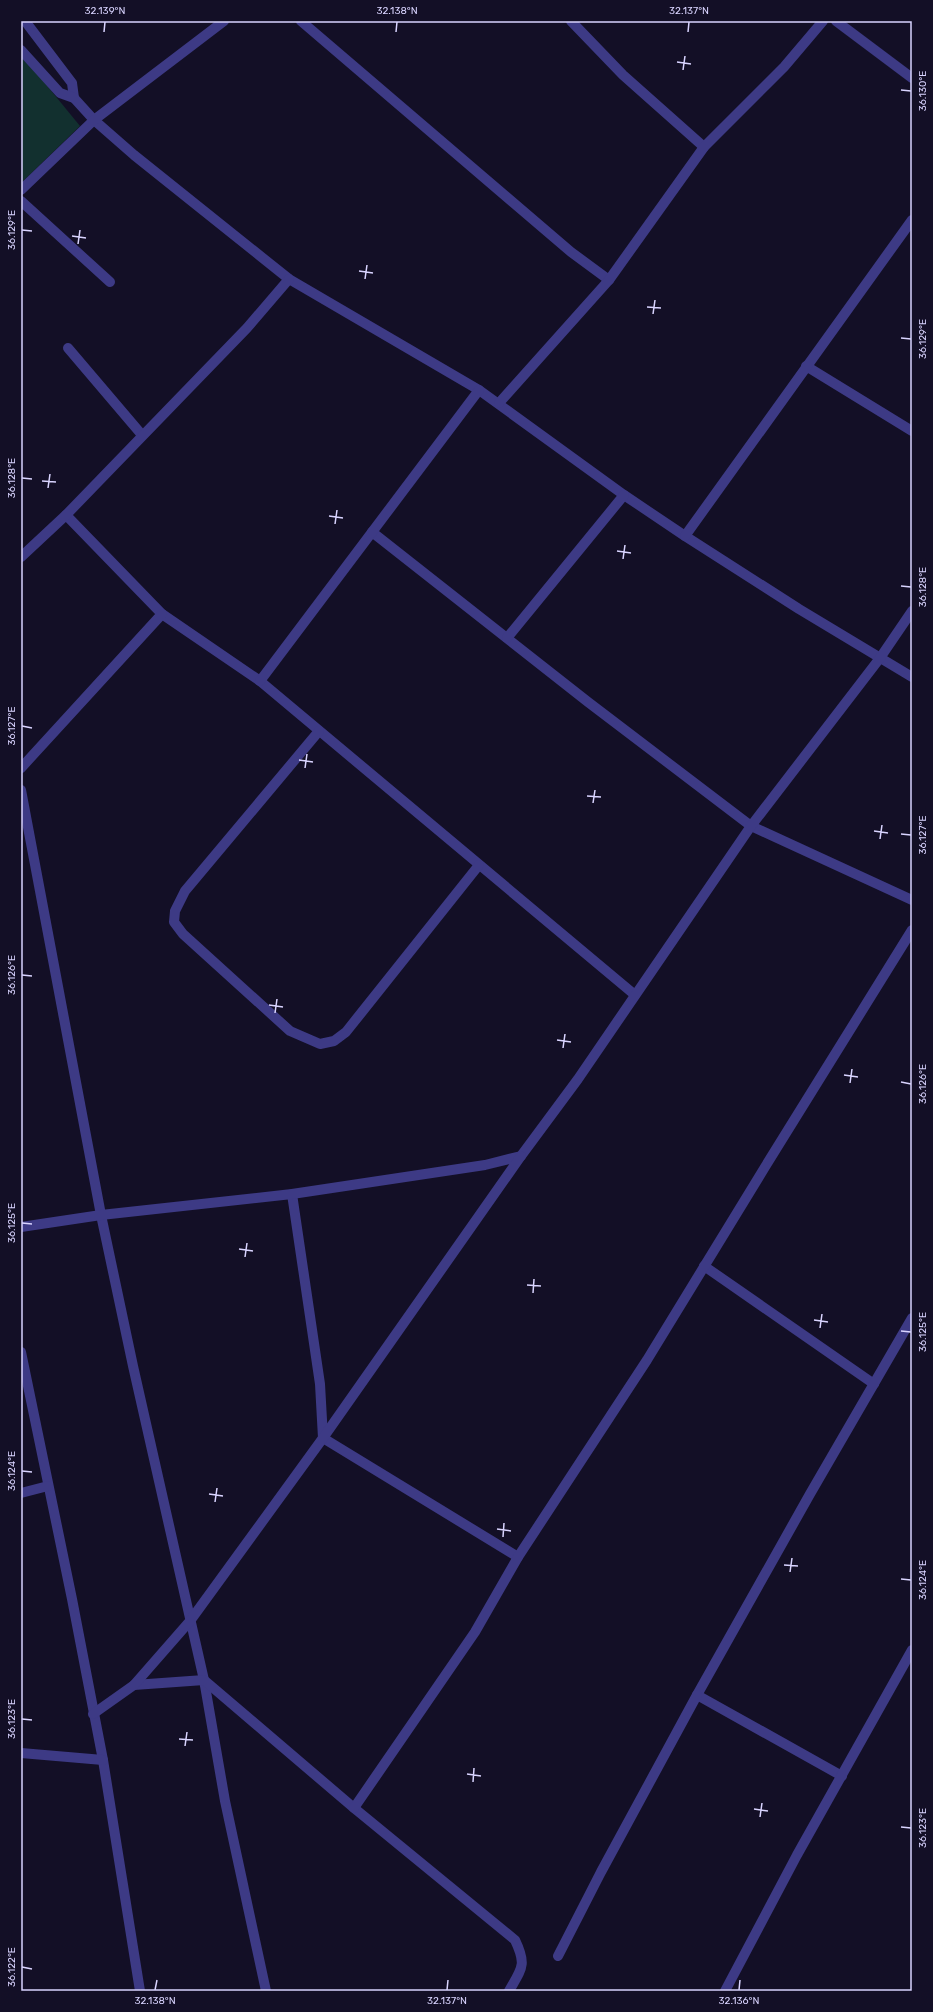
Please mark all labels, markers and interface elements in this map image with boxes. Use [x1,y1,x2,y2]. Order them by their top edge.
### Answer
text: 32.139°N [85,5,125,17]
text: 32.138°N [376,5,418,17]
text: 32.137°N [669,5,709,17]
text: 36.130°E [917,71,929,111]
text: 36.129°E [6,210,18,250]
text: 36.129°E [917,319,929,359]
text: 36.128°E [6,458,18,498]
text: 36.128°E [917,567,929,607]
text: 36.127°E [6,706,18,746]
text: 36.127°E [917,815,929,855]
text: 36.126°E [6,955,18,995]
text: 36.126°E [917,1064,929,1104]
text: 36.125°E [6,1203,18,1243]
text: 36.125°E [917,1312,929,1352]
text: 36.124°E [6,1451,18,1491]
text: 36.124°E [917,1560,929,1600]
text: 36.123°E [6,1699,18,1739]
text: 36.123°E [917,1808,929,1848]
text: 36.122°E [6,1947,18,1987]
text: 32.138°N [134,1995,176,2007]
text: 32.137°N [427,1995,467,2007]
text: 32.136°N [719,1995,759,2007]

